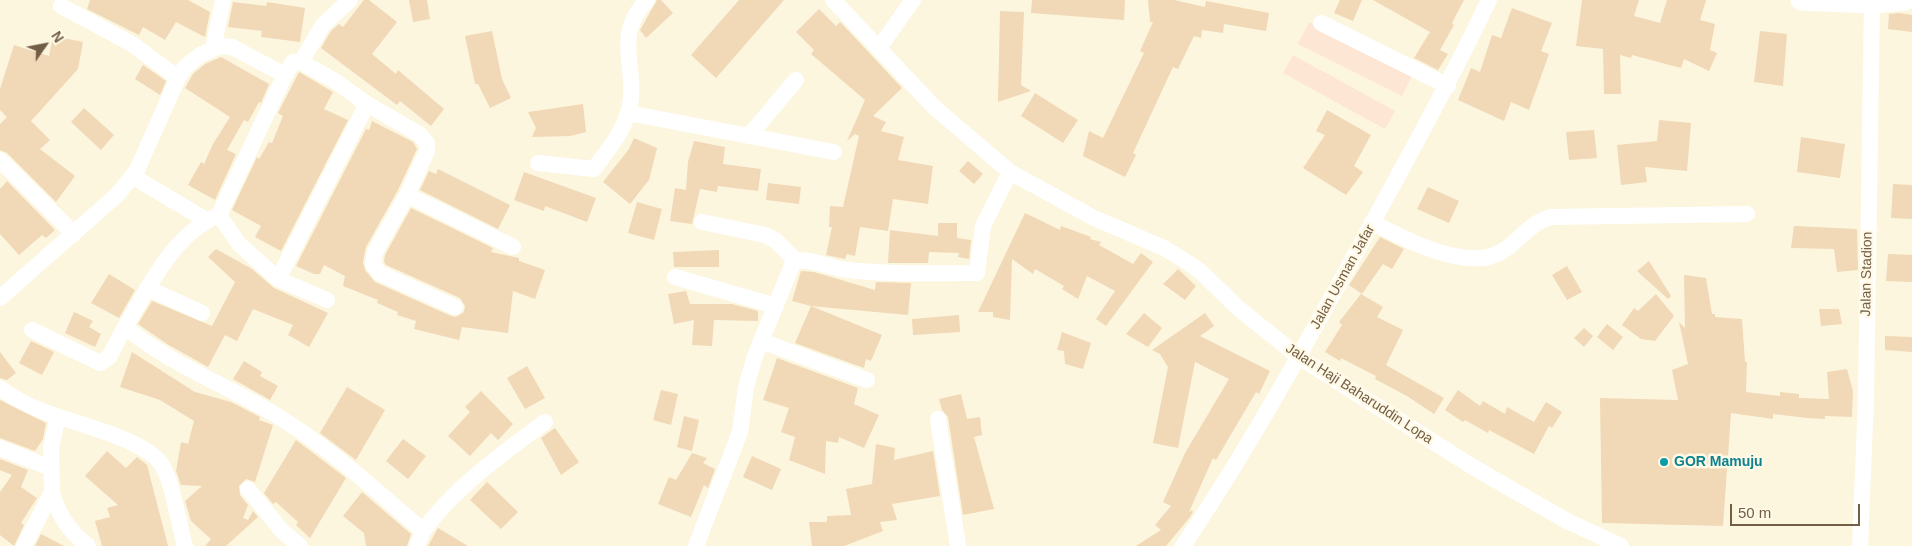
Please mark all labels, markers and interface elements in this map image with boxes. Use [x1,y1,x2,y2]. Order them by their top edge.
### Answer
north arrow [20,20,70,70]
text: N [48,28,67,45]
street label: Jalan Usman Jafar [1307,222,1379,332]
street label: Jalan Stadion [1858,231,1876,317]
street label: Jalan Haji Baharuddin Lopa [1282,340,1436,448]
place label: GOR Mamuju [1674,454,1763,470]
marker: GOR Mamuju [1658,456,1670,468]
scale bar [1732,494,1862,526]
text: 50 m [1738,504,1771,521]

